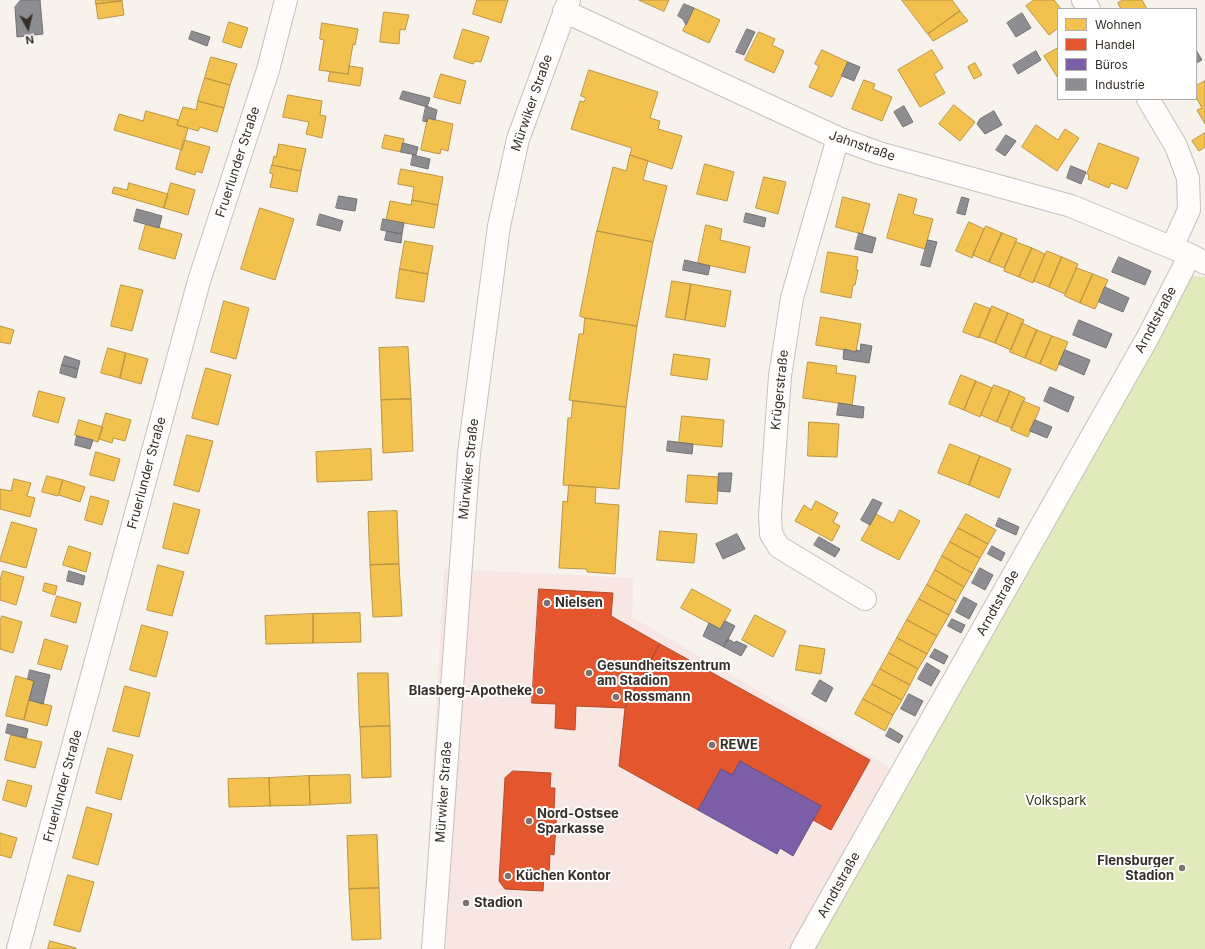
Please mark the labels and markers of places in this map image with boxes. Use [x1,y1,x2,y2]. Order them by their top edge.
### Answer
place label: Nielsen [555,595,603,611]
marker: Nielsen [542,598,552,608]
place label: Gesundheitszentrum am Stadion [597,658,731,689]
marker: Gesundheitszentrum am Stadion [584,668,594,678]
place label: Blasberg-Apotheke [409,683,532,699]
marker: Blasberg-Apotheke [535,686,545,696]
place label: Rossmann [624,689,691,705]
marker: Rossmann [611,692,621,702]
place label: REWE [720,737,758,753]
marker: REWE [707,740,717,750]
place label: Nord-Ostsee Sparkasse [537,806,619,837]
marker: Nord-Ostsee Sparkasse [524,816,534,826]
place label: Flensburger Stadion [1097,853,1174,884]
marker: Flensburger Stadion [1177,863,1187,873]
place label: Küchen Kontor [516,868,610,884]
marker: Küchen Kontor [503,871,513,881]
place label: Stadion [474,895,523,911]
marker: Stadion [461,898,471,908]

